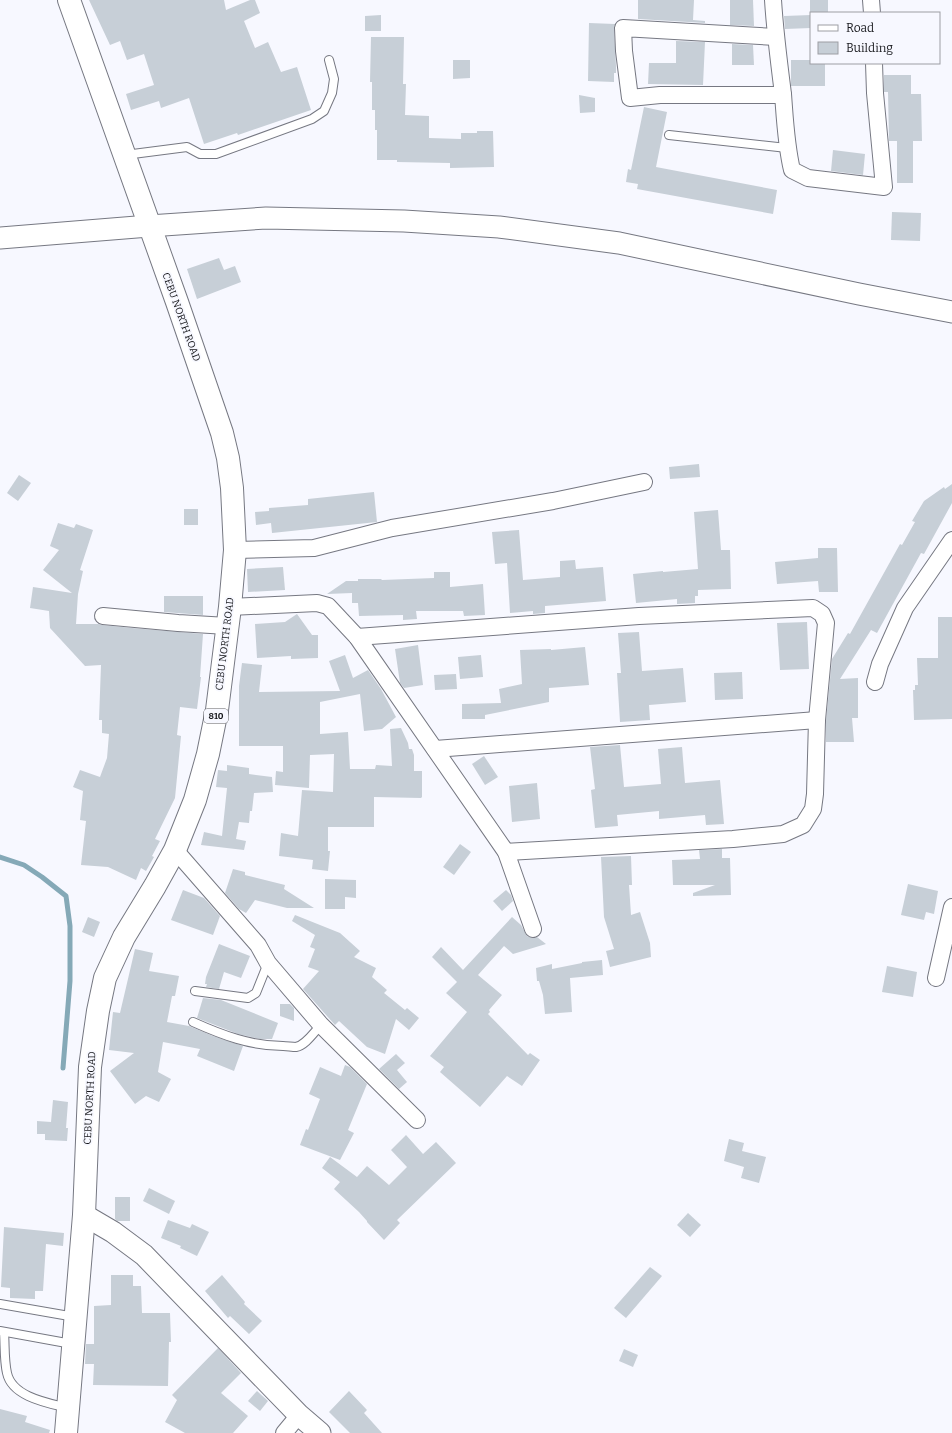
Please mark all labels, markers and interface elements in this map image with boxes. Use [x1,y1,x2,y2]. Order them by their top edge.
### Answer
legend [810,12,940,64]
text: Road [846,21,874,35]
text: Building [846,41,893,55]
street label: CEBU NORTH ROAD [159,271,203,363]
street label: CEBU NORTH ROAD [213,597,237,691]
road number: 810 [204,709,228,723]
street label: CEBU NORTH ROAD [82,1051,98,1145]

